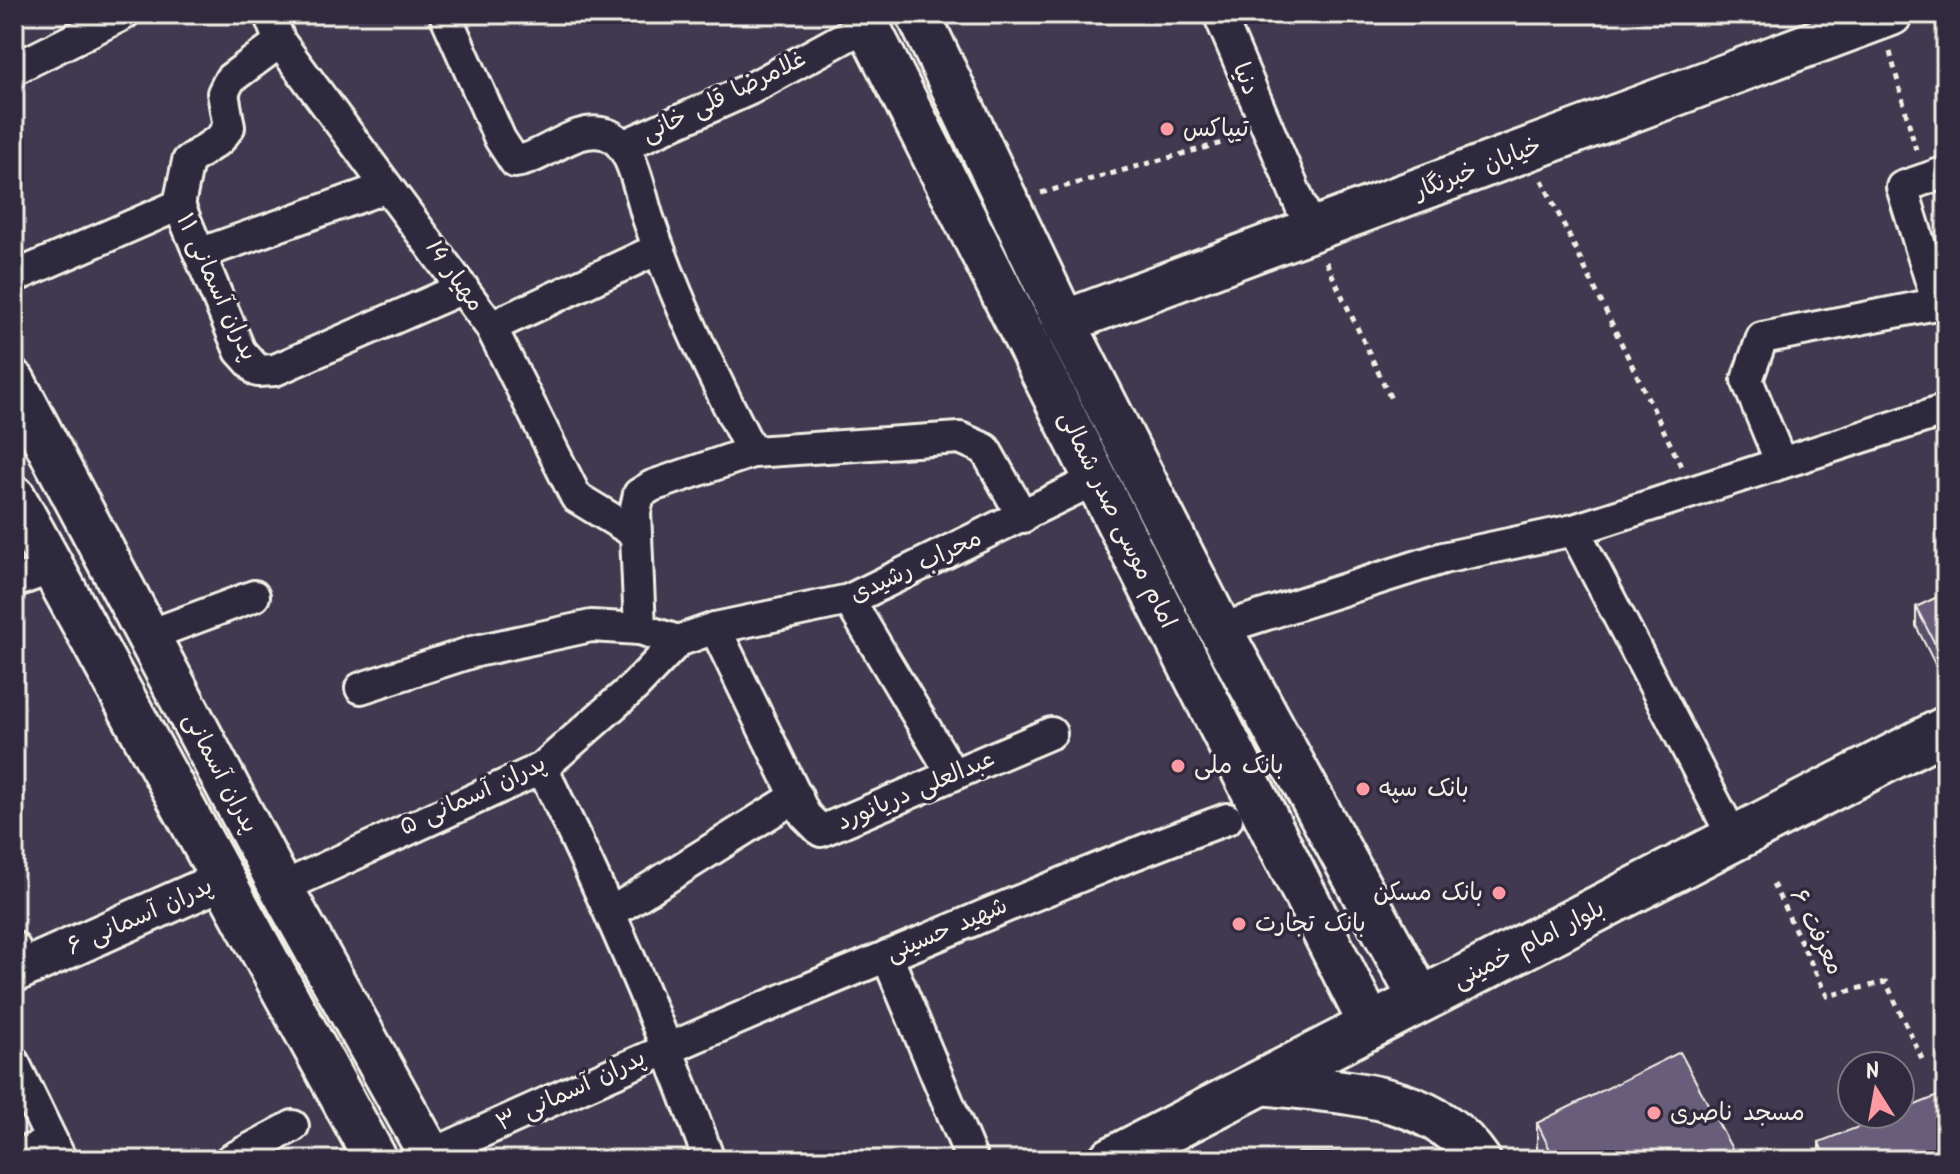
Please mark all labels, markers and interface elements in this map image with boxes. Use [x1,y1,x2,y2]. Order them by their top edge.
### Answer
street label: غلامرضا قلی خانی [635,40,813,154]
street label: دنیا [1221,57,1269,101]
place label: تیپاکس [1183,110,1250,149]
marker: تیپاکس [1158,120,1176,138]
street label: خیابان خبرنگار [1407,127,1547,212]
street label: پدران آسمانی ۱۱ [165,207,267,367]
street label: مهیار 14 [414,232,494,320]
street label: امام موسی صدر شمالی [1047,404,1187,636]
street label: محراب رشیدی [843,519,989,615]
street label: پدران آسمانی [172,706,268,840]
street label: عبدالعلی دریانورد [831,740,1001,842]
street label: پدران آسمانی ۵ [393,745,553,847]
place label: بانک ملی [1194,747,1283,786]
marker: بانک ملی [1169,757,1187,775]
place label: بانک سپه [1379,770,1469,809]
marker: بانک سپه [1354,780,1372,798]
street label: پدران آسمانی ۶ [61,867,219,967]
place label: بانک مسکن [1373,874,1483,913]
street label: معرفت ۶ [1778,882,1854,982]
marker: بانک مسکن [1490,884,1508,902]
street label: شهید حسینی [880,887,1014,973]
street label: بلوار امام خمینی [1446,890,1612,1000]
place label: بانک تجارت [1255,905,1366,944]
marker: بانک تجارت [1230,915,1248,933]
street label: پدران آسمانی ۳ [490,1039,652,1143]
north arrow [1836,1050,1916,1130]
text: N [1863,1054,1883,1091]
place label: مسجد ناصری [1670,1094,1805,1133]
marker: مسجد ناصری [1645,1104,1663,1122]

